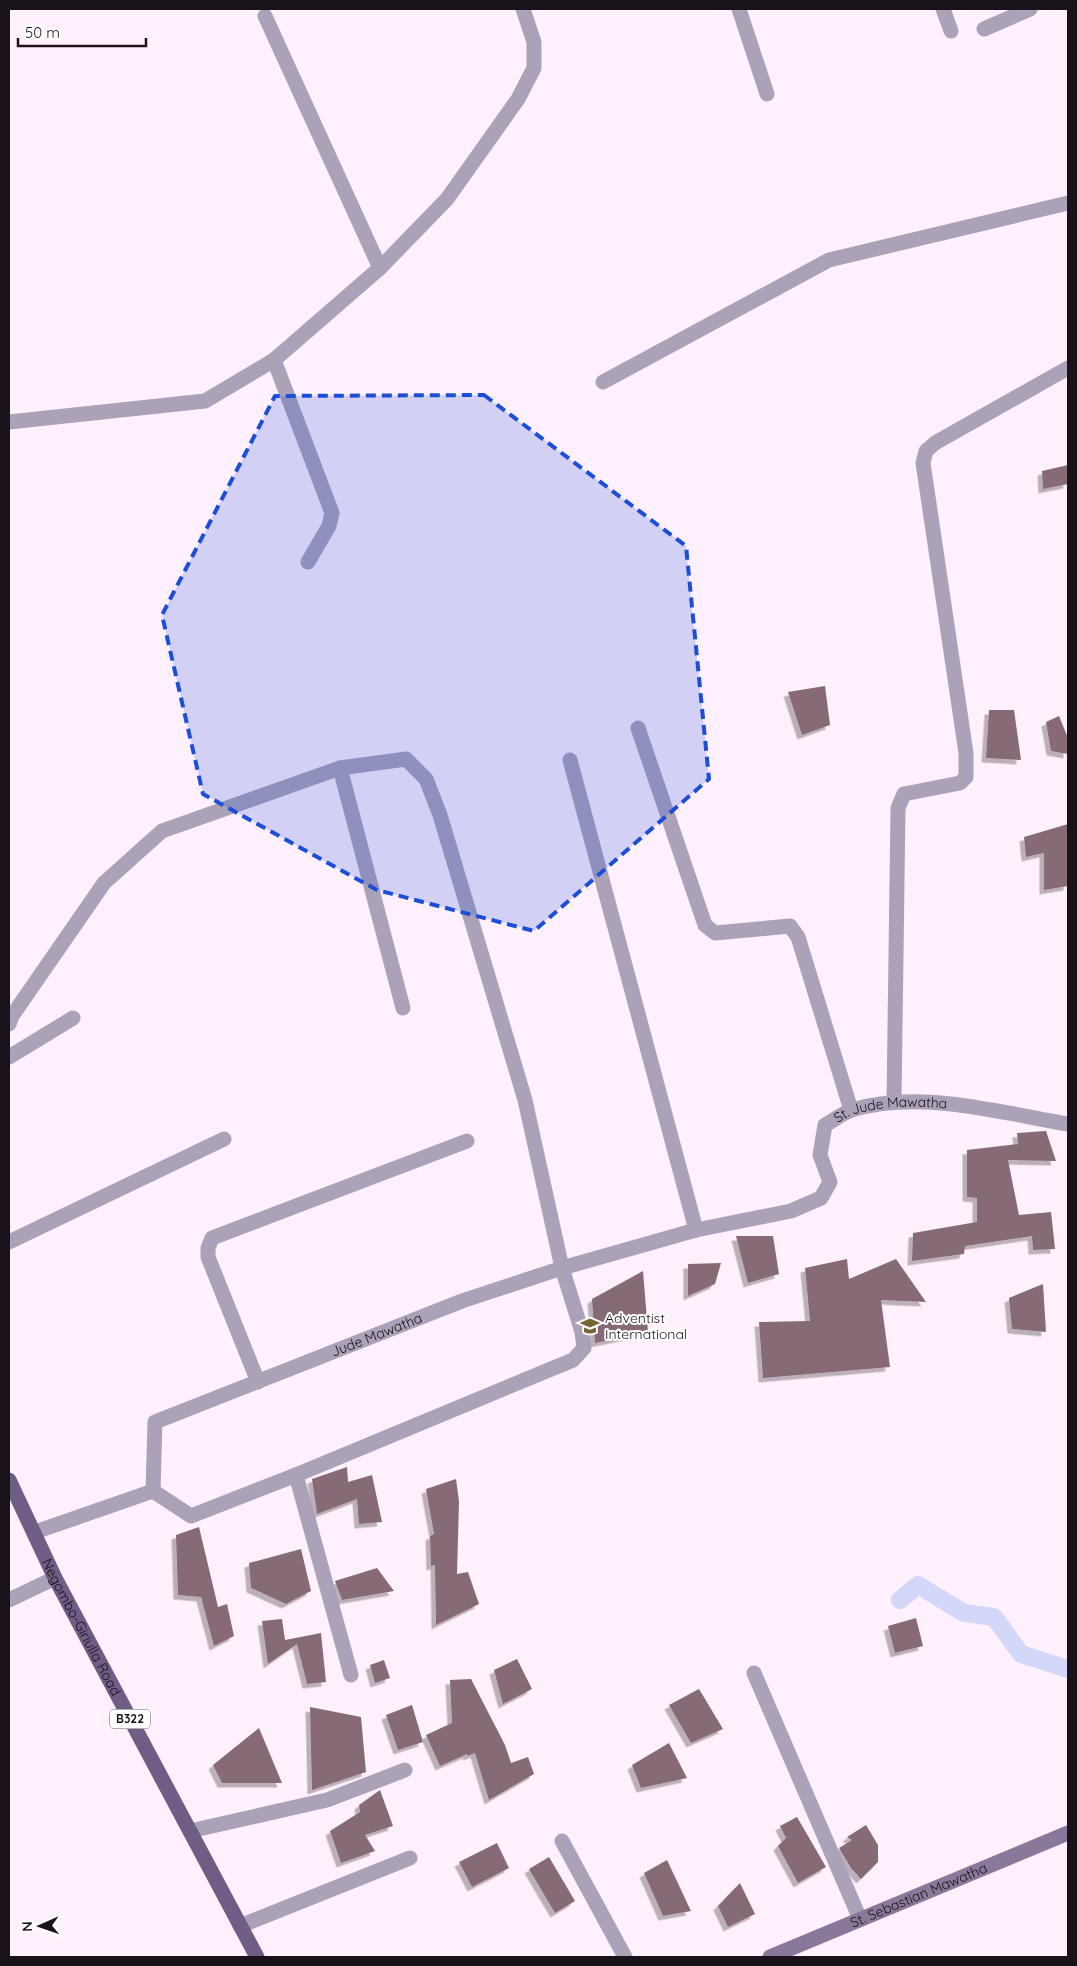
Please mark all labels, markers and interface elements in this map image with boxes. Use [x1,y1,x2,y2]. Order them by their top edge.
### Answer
scale bar [18,15,145,47]
text: 50 m [25,23,60,42]
street label: St. Jude Mawatha [830,1093,948,1127]
street label: Jude Mawatha [328,1309,425,1361]
place label: Adventist International [605,1309,687,1343]
school or university icon: Adventist International [579,1315,601,1337]
street label: Negombo-Giriulla Road [38,1555,125,1699]
road number: B322 [110,1710,150,1728]
street label: St. Sebastian Mawatha [847,1859,990,1932]
north arrow [15,1901,65,1951]
text: N [18,1921,36,1932]

